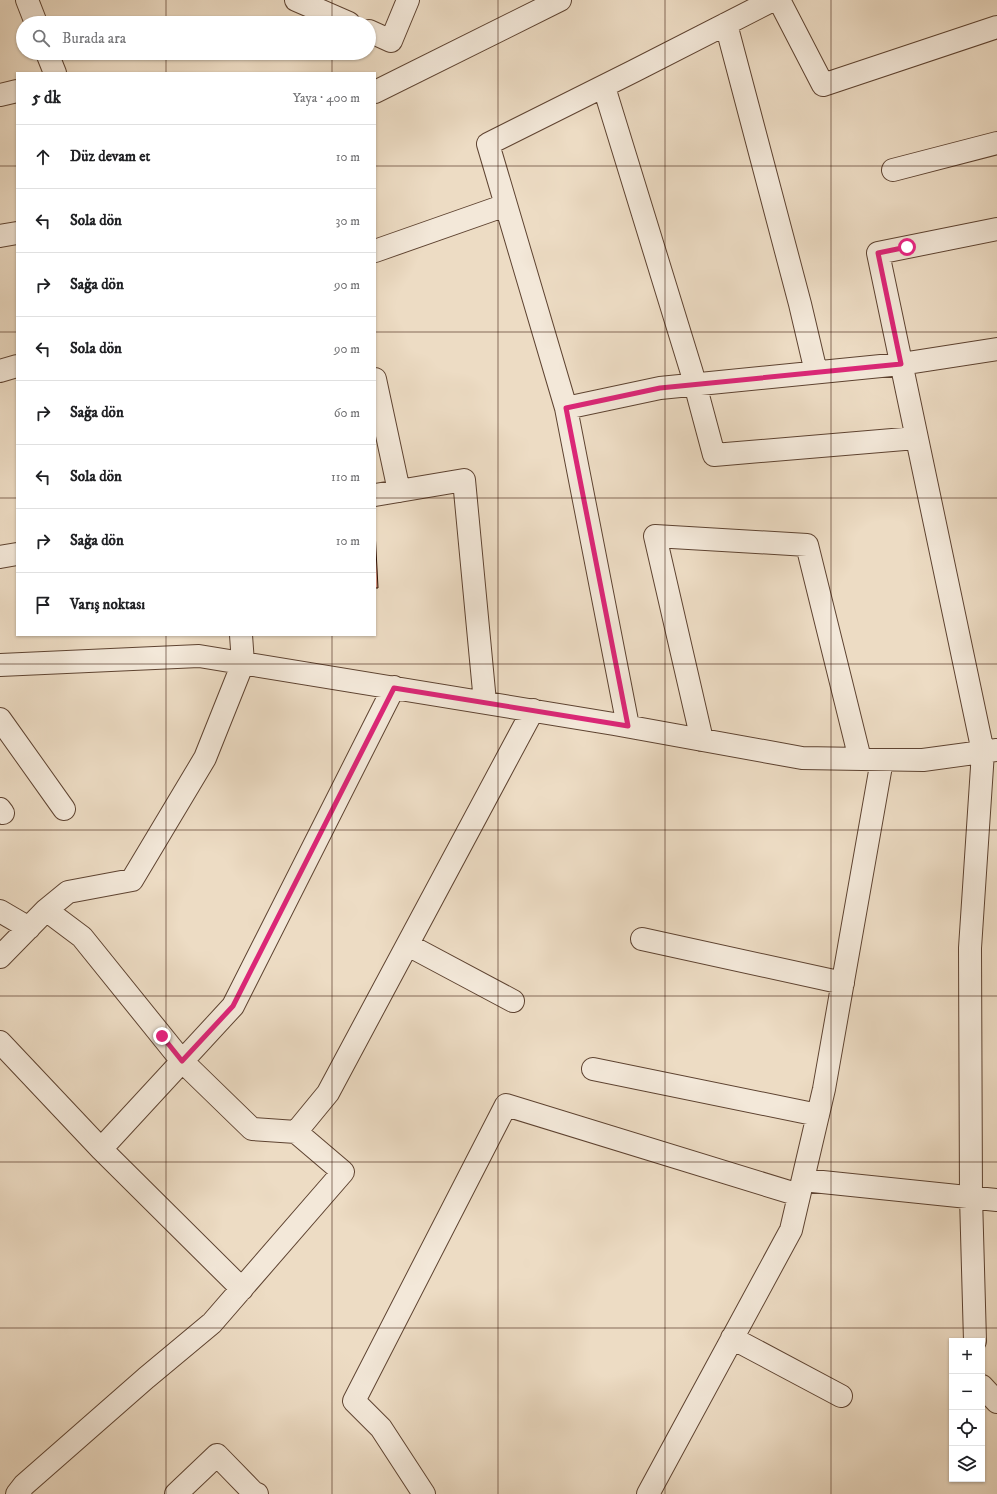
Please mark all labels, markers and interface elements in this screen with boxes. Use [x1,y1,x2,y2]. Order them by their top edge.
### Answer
search box [16,16,376,60]
icon: search [30,27,52,49]
text: Burada ara [62,29,126,48]
text: 5 dk [32,87,61,109]
text: Yaya · 400 m [293,90,360,106]
icon: ahead [32,146,54,168]
text: Düz devam et [70,147,150,166]
text: 10 m [336,149,360,165]
icon: left [32,210,54,232]
text: Sola dön [70,211,122,230]
text: 30 m [336,213,360,229]
route start [898,238,916,256]
icon: right [32,274,54,296]
text: Sağa dön [70,275,124,294]
text: 90 m [334,277,360,293]
icon: left [32,338,54,360]
text: Sola dön [70,339,122,358]
text: 90 m [334,341,360,357]
icon: right [32,402,54,424]
text: Sağa dön [70,403,124,422]
text: 60 m [334,405,360,421]
icon: left [32,466,54,488]
text: Sola dön [70,467,122,486]
text: 110 m [331,469,360,485]
icon: right [32,530,54,552]
text: Sağa dön [70,531,124,550]
text: 10 m [336,533,360,549]
icon: arrive [32,594,54,616]
text: Varış noktası [70,595,145,614]
route end [153,1027,171,1045]
map controls [949,1338,985,1482]
button: + [949,1338,985,1374]
button: − [949,1374,985,1410]
button: locate [949,1410,985,1446]
button: layers [949,1446,985,1482]

